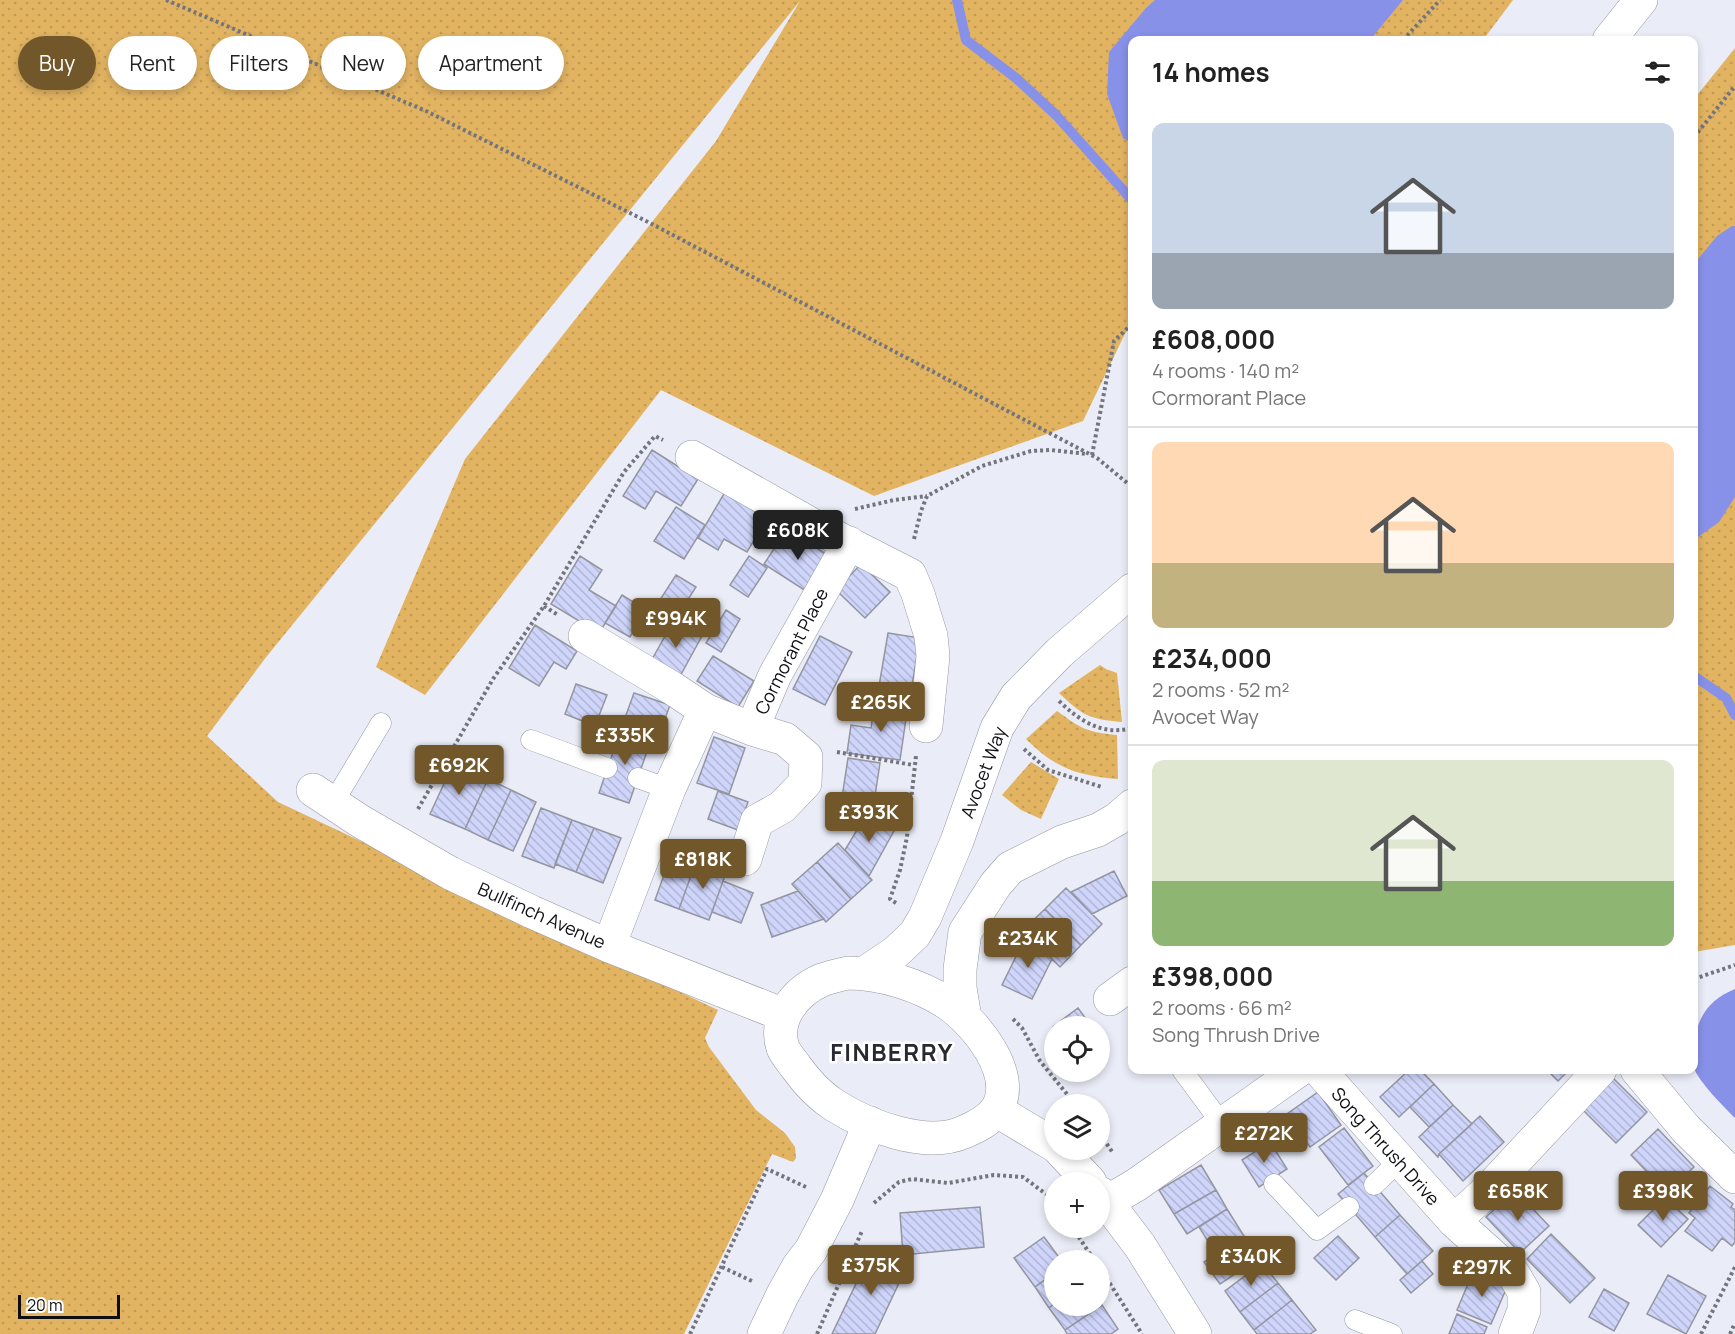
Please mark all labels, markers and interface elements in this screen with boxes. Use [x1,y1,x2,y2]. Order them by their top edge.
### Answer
chip: Buy [18,36,96,90]
chip: Rent [108,36,197,90]
chip: Filters [209,36,309,90]
chip: New [321,36,406,90]
chip: Apartment [418,36,564,90]
text: 14 homes [1152,54,1270,90]
icon: filters [1641,56,1674,89]
icon: home [1359,162,1467,270]
text: £608,000 [1152,321,1275,357]
text: 4 rooms · 140 m² [1152,357,1299,384]
text: Cormorant Place [1152,384,1306,411]
icon: home [1359,481,1467,589]
pin: £608K [756,510,840,561]
text: £608K [767,516,829,543]
street label: Cormorant Place [749,584,833,718]
pin: £994K [634,598,718,649]
text: £994K [645,604,707,631]
text: £234,000 [1152,640,1272,676]
text: 2 rooms · 52 m² [1152,676,1289,703]
pin: £265K [839,682,923,733]
text: £265K [851,688,911,715]
text: Avocet Way [1152,703,1259,730]
pin: £335K [583,715,667,766]
text: £335K [595,721,655,748]
street label: Avocet Way [955,722,1012,821]
pin: £692K [417,745,501,796]
text: £692K [429,751,489,778]
pin: £393K [827,792,911,843]
text: £393K [839,798,899,825]
icon: home [1359,799,1467,907]
pin: £818K [661,839,745,890]
text: £818K [674,845,732,872]
street label: Bullfinch Avenue [474,876,610,954]
pin: £234K [986,918,1070,969]
text: £234K [998,924,1058,951]
text: £398,000 [1152,958,1273,994]
text: 2 rooms · 66 m² [1152,994,1292,1021]
map controls [1044,1016,1110,1316]
button: locate [1044,1016,1110,1082]
text: Song Thrush Drive [1152,1021,1320,1048]
district label: FINBERRY [830,1035,954,1068]
street label: Song Thrush Drive [1327,1082,1445,1210]
button: layers [1044,1094,1110,1160]
pin: £272K [1222,1113,1306,1164]
text: £272K [1235,1119,1293,1146]
pin: £658K [1476,1171,1560,1222]
pin: £398K [1621,1171,1705,1222]
button: + [1044,1172,1110,1238]
text: £658K [1488,1177,1548,1204]
text: £398K [1633,1177,1693,1204]
pin: £340K [1209,1236,1293,1287]
text: £340K [1220,1242,1282,1269]
pin: £375K [829,1245,913,1296]
pin: £297K [1440,1247,1524,1298]
button: − [1044,1250,1110,1316]
text: £375K [842,1251,900,1278]
text: £297K [1452,1253,1512,1280]
scale bar [18,1292,120,1320]
text: 20 m [27,1294,63,1316]

